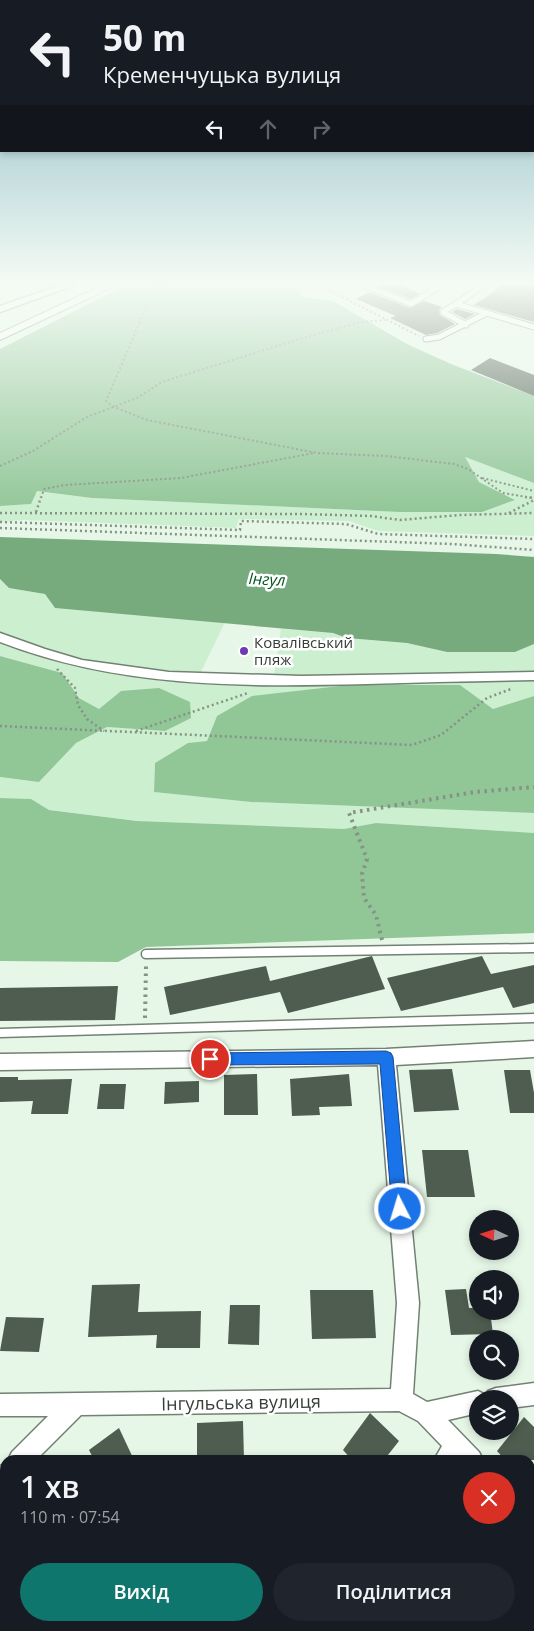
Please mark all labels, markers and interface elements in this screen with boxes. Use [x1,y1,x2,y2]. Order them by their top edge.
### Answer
text: 50 m [103,14,186,61]
icon: left [20,20,85,85]
text: Кременчуцька вулиця [103,59,341,89]
icon: left [201,115,229,143]
icon: ahead [254,115,282,143]
icon: right [307,115,335,143]
water label: Інгул [248,567,286,591]
place label: Ковалівський пляж [254,632,353,669]
marker: Ковалівський пляж [238,645,250,657]
pin [189,1038,231,1080]
icon: arrive [196,1045,224,1073]
position arrow [373,1182,425,1234]
north arrow [469,1210,519,1260]
map controls [469,1210,519,1440]
button: sound [469,1270,519,1320]
button: search [469,1330,519,1380]
street label: Інгульська вулиця [161,1389,321,1415]
button: layers [469,1390,519,1440]
text: 1 хв [20,1466,80,1507]
button: close [463,1472,515,1524]
text: 110 m · 07:54 [20,1506,120,1528]
button: Вихід [20,1563,263,1621]
button: Поділитися [273,1563,515,1621]

